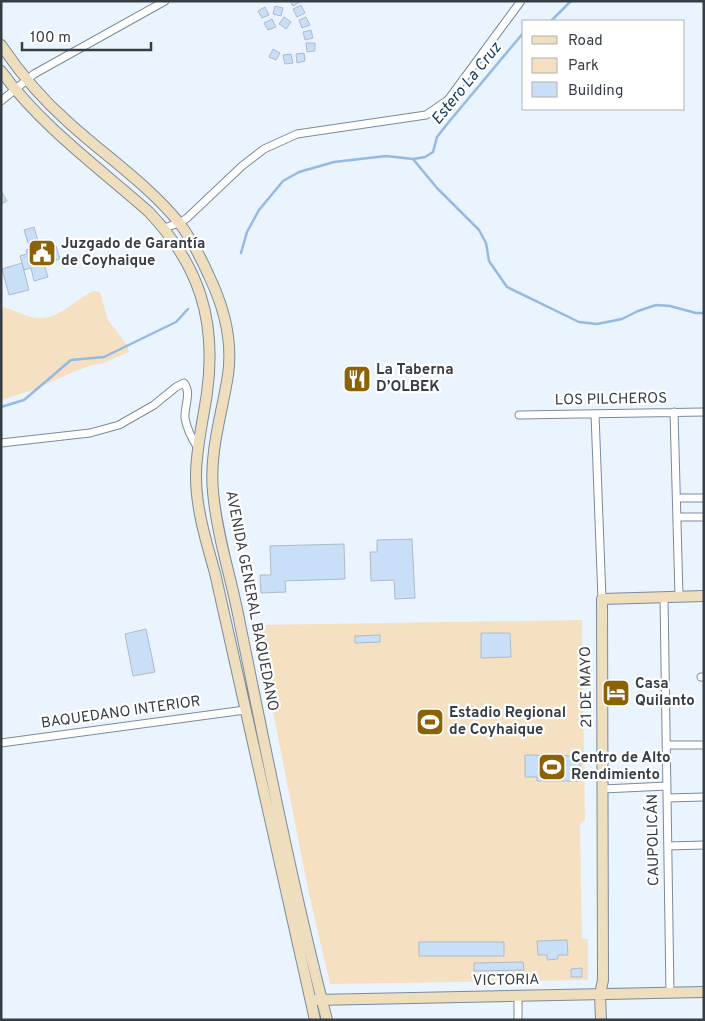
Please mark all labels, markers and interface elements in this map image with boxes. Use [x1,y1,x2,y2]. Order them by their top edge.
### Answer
scale bar [22,20,151,52]
legend [522,20,685,110]
text: 100 m [30,29,71,48]
text: Road [568,32,603,51]
water label: Estero La Cruz [428,38,507,129]
text: Park [568,57,599,76]
text: Building [568,82,623,101]
place label: Juzgado de Garantía de Coyhaique [61,235,205,271]
public building icon: Juzgado de Garantía de Coyhaique [27,238,57,268]
place label: La Taberna D’OLBEK [376,361,454,397]
restaurant icon: La Taberna D’OLBEK [342,364,372,394]
street label: LOS PILCHEROS [555,390,667,410]
street label: AVENIDA GENERAL BAQUEDANO [220,489,282,713]
street label: 21 DE MAYO [577,646,597,728]
place label: Casa Quilanto [635,675,695,711]
hotel icon: Casa Quilanto [601,678,631,708]
street label: BAQUEDANO INTERIOR [40,692,202,734]
place label: Estadio Regional de Coyhaique [449,704,566,740]
sports icon: Estadio Regional de Coyhaique [415,707,445,737]
place label: Centro de Alto Rendimiento [571,749,671,785]
sports icon: Centro de Alto Rendimiento [537,752,567,782]
street label: CAUPOLICÁN [643,794,664,886]
street label: VICTORIA [473,971,539,991]

